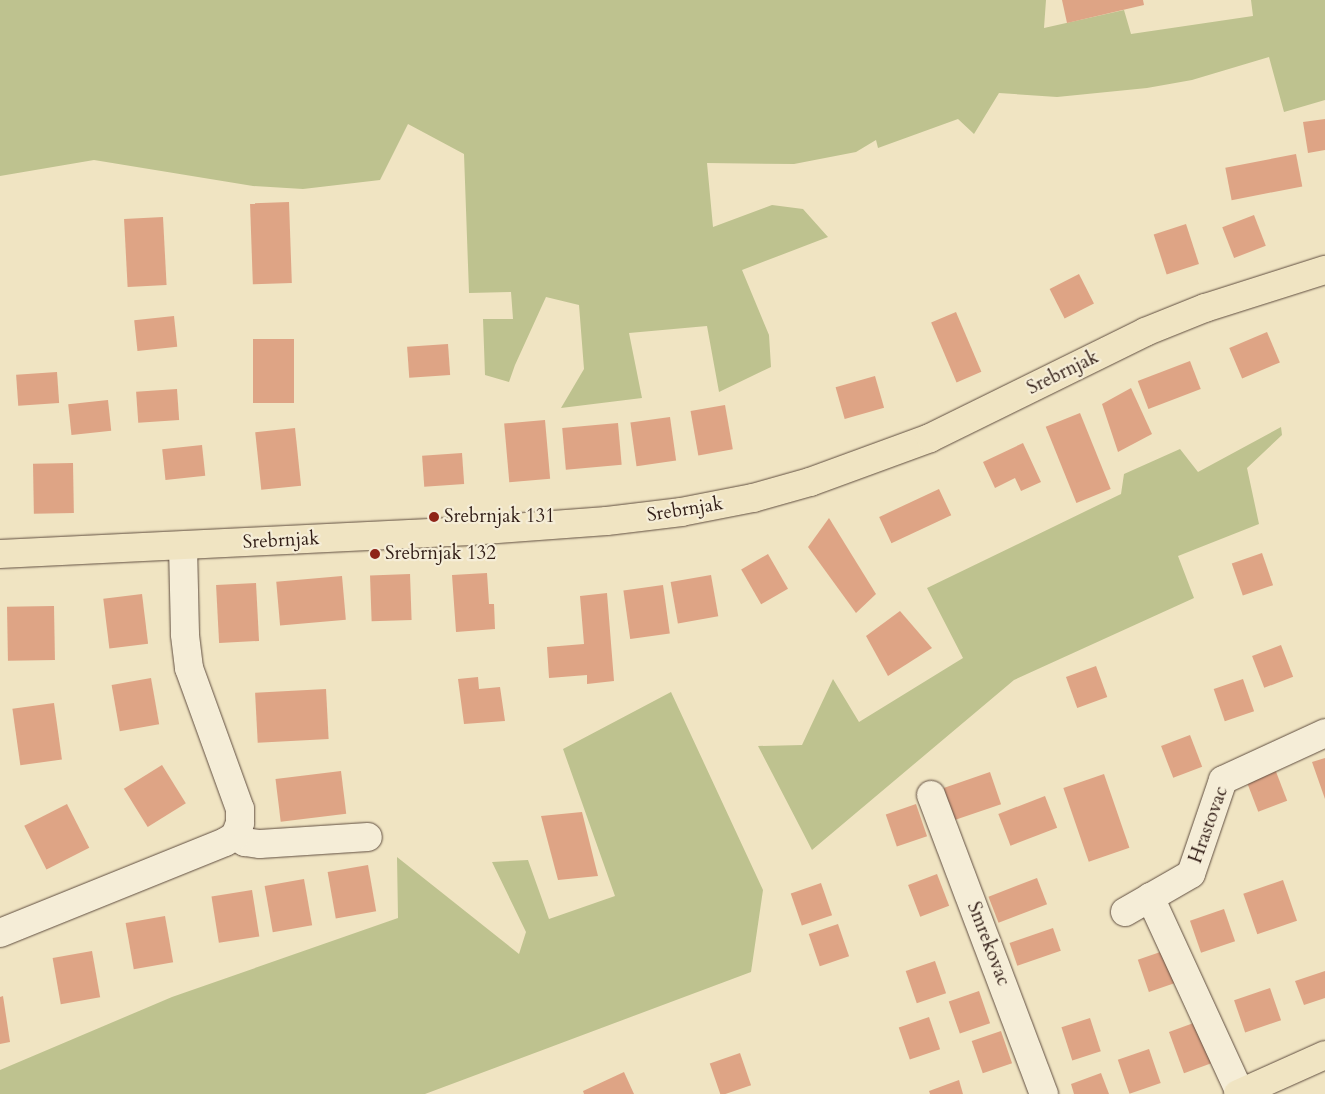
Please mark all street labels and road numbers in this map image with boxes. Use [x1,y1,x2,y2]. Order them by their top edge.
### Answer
street label: Srebrnjak [1024,346,1102,400]
street label: Srebrnjak [645,493,725,527]
street label: Srebrnjak [242,528,320,554]
street label: Hrastovac [1185,783,1233,867]
street label: Smrekovac [962,899,1014,989]

